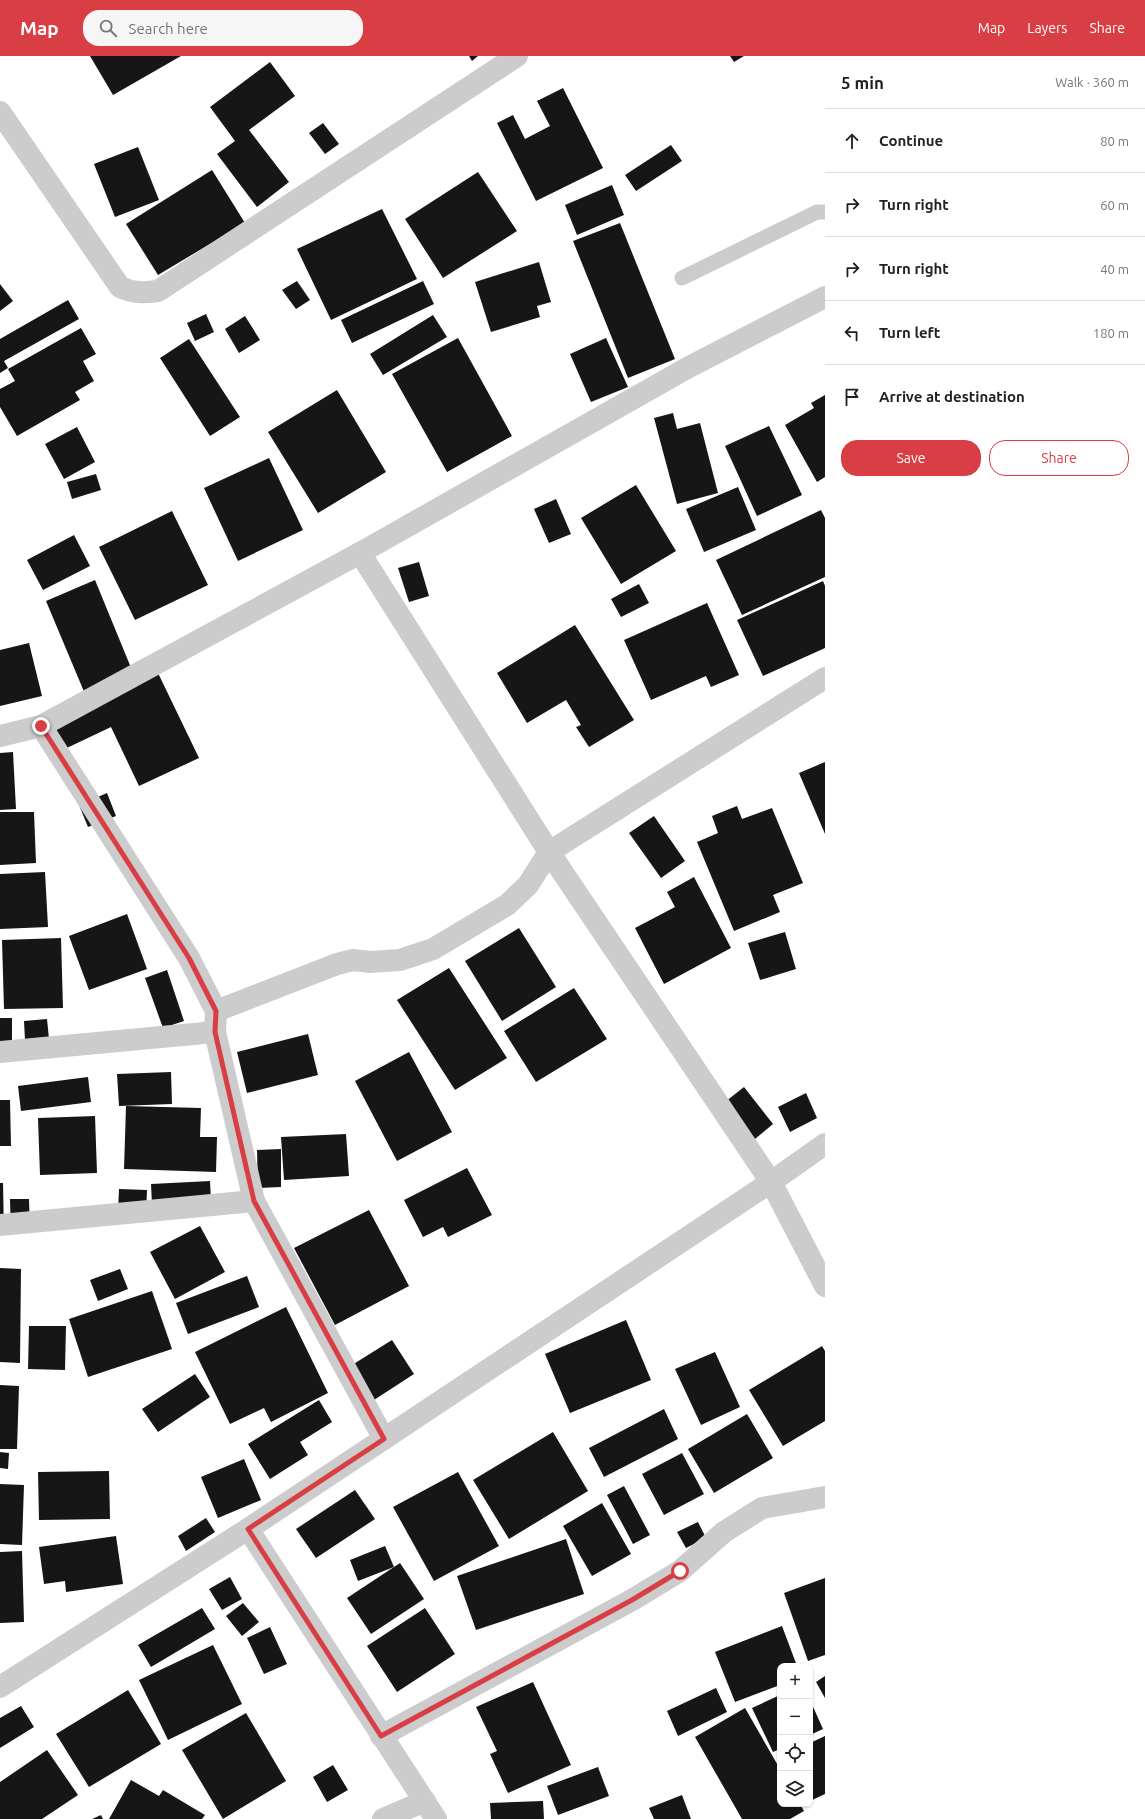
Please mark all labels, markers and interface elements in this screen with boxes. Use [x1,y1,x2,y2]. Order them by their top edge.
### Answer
search box [83,10,363,46]
text: Map [20,17,59,39]
icon: search [97,17,119,39]
text: Search here [129,20,208,37]
text: Map [978,20,1005,36]
text: Layers [1027,20,1067,36]
text: Share [1089,20,1125,36]
text: 5 min [841,73,884,92]
text: Walk · 360 m [1055,75,1129,89]
icon: ahead [841,130,863,152]
text: Continue [879,132,943,149]
text: 80 m [1100,134,1129,148]
icon: right [841,194,863,216]
text: Turn right [879,196,949,213]
text: 60 m [1100,198,1129,212]
icon: right [841,258,863,280]
text: Turn right [879,260,949,277]
text: 40 m [1100,262,1129,276]
icon: left [841,322,863,344]
text: Turn left [879,324,940,341]
text: 180 m [1093,326,1129,340]
icon: arrive [841,386,863,408]
text: Arrive at destination [879,388,1025,405]
button: Save [841,440,981,476]
button: Share [989,440,1129,476]
route end [32,717,50,735]
route start [671,1562,689,1580]
map controls [777,1663,813,1807]
button: + [777,1663,813,1699]
button: − [777,1699,813,1735]
button: locate [777,1735,813,1771]
button: layers [777,1771,813,1807]

